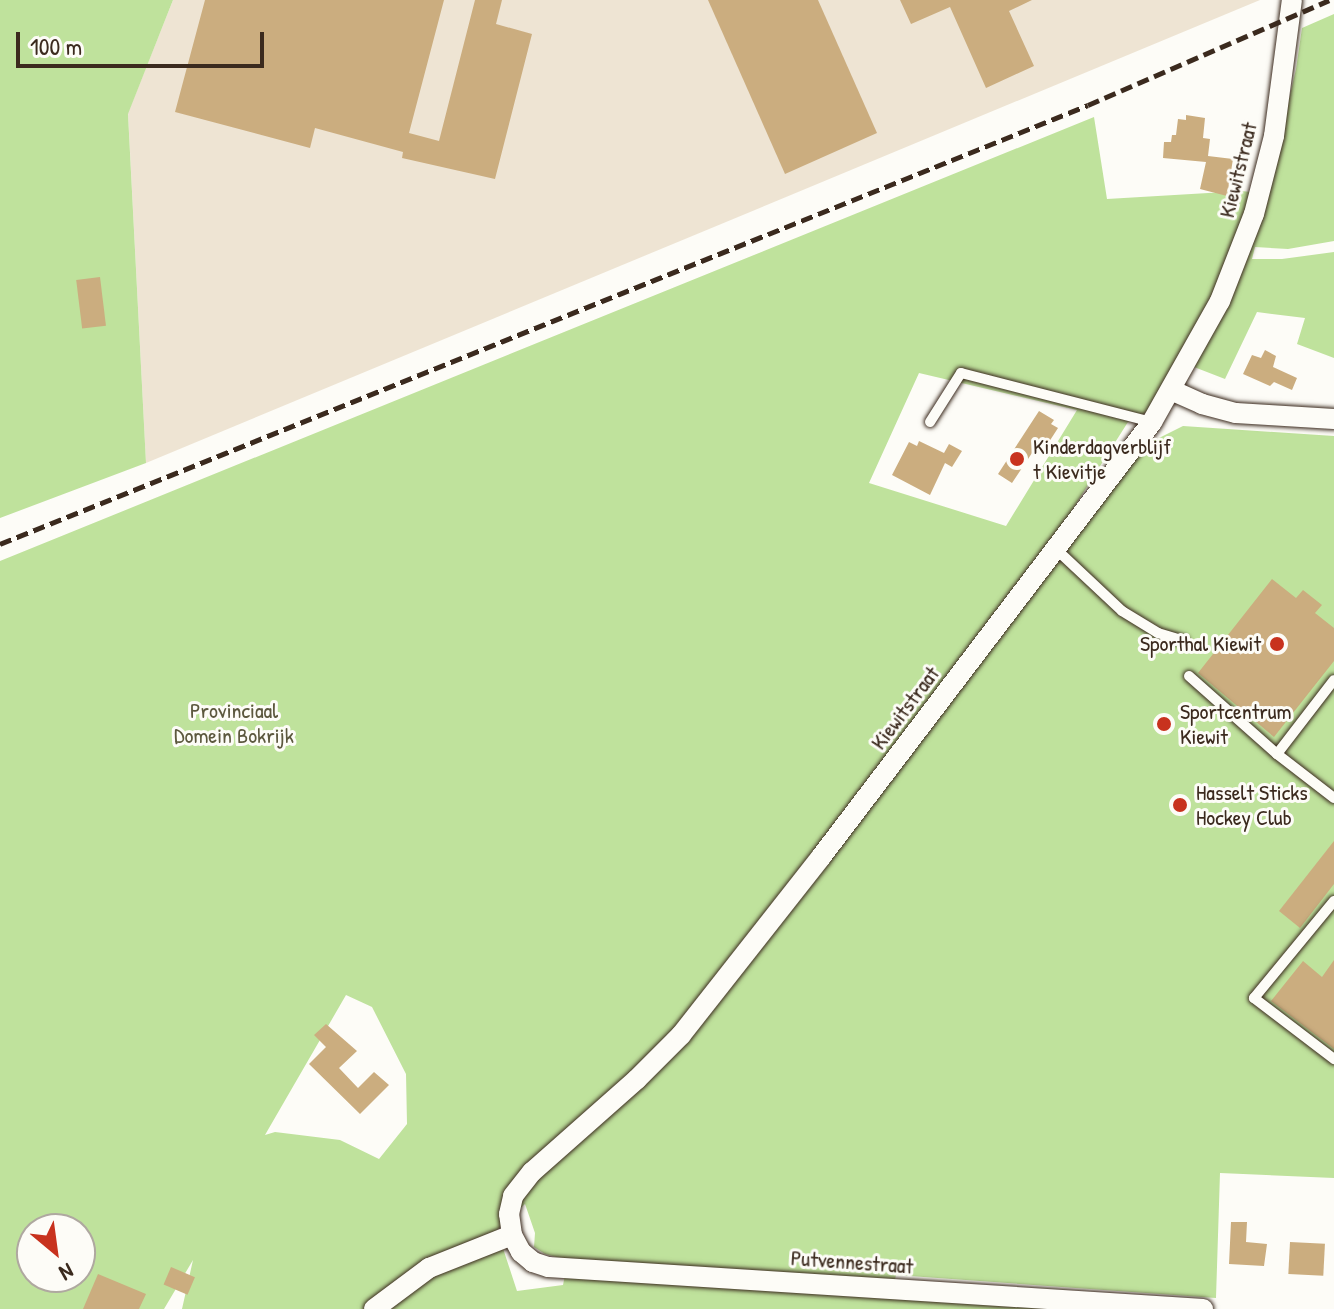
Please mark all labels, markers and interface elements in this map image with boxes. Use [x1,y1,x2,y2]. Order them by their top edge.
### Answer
scale bar [20,16,268,66]
text: 100 m [30,30,82,62]
street label: Kiewitstraat [1213,120,1263,220]
place label: Kinderdagverblijf t Kievitje [1033,433,1171,484]
marker: Kinderdagverblijf t Kievitje [1008,450,1026,468]
place label: Sporthal Kiewit [1140,631,1261,657]
marker: Sporthal Kiewit [1268,635,1286,653]
street label: Kiewitstraat [865,661,945,755]
park label: Provinciaal Domein Bokrijk [174,697,294,748]
place label: Sportcentrum Kiewit [1180,698,1291,750]
marker: Sportcentrum Kiewit [1155,715,1173,733]
place label: Hasselt Sticks Hockey Club [1196,779,1308,830]
marker: Hasselt Sticks Hockey Club [1171,796,1189,814]
north arrow [16,1213,96,1293]
street label: Putvennestraat [790,1245,914,1279]
text: N [54,1256,79,1288]

